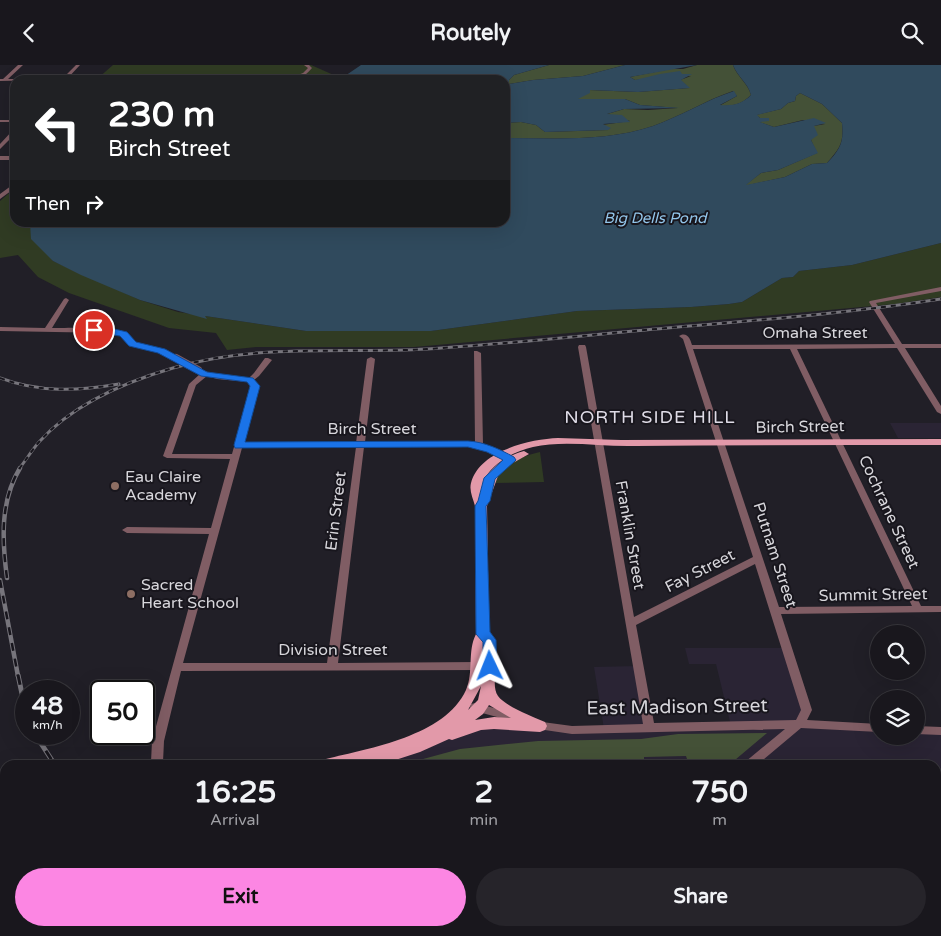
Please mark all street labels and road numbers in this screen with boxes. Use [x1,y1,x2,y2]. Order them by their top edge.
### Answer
street label: Omaha Street [762,323,868,343]
street label: Birch Street [755,416,845,438]
street label: Birch Street [328,419,417,439]
street label: Cochrane Street [854,452,924,572]
street label: Erin Street [321,470,351,552]
street label: Franklin Street [611,479,649,591]
street label: Putnam Street [749,500,801,610]
street label: Fay Street [662,545,738,597]
street label: Summit Street [818,584,928,606]
street label: Division Street [278,640,388,660]
street label: East Madison Street [586,694,768,720]

